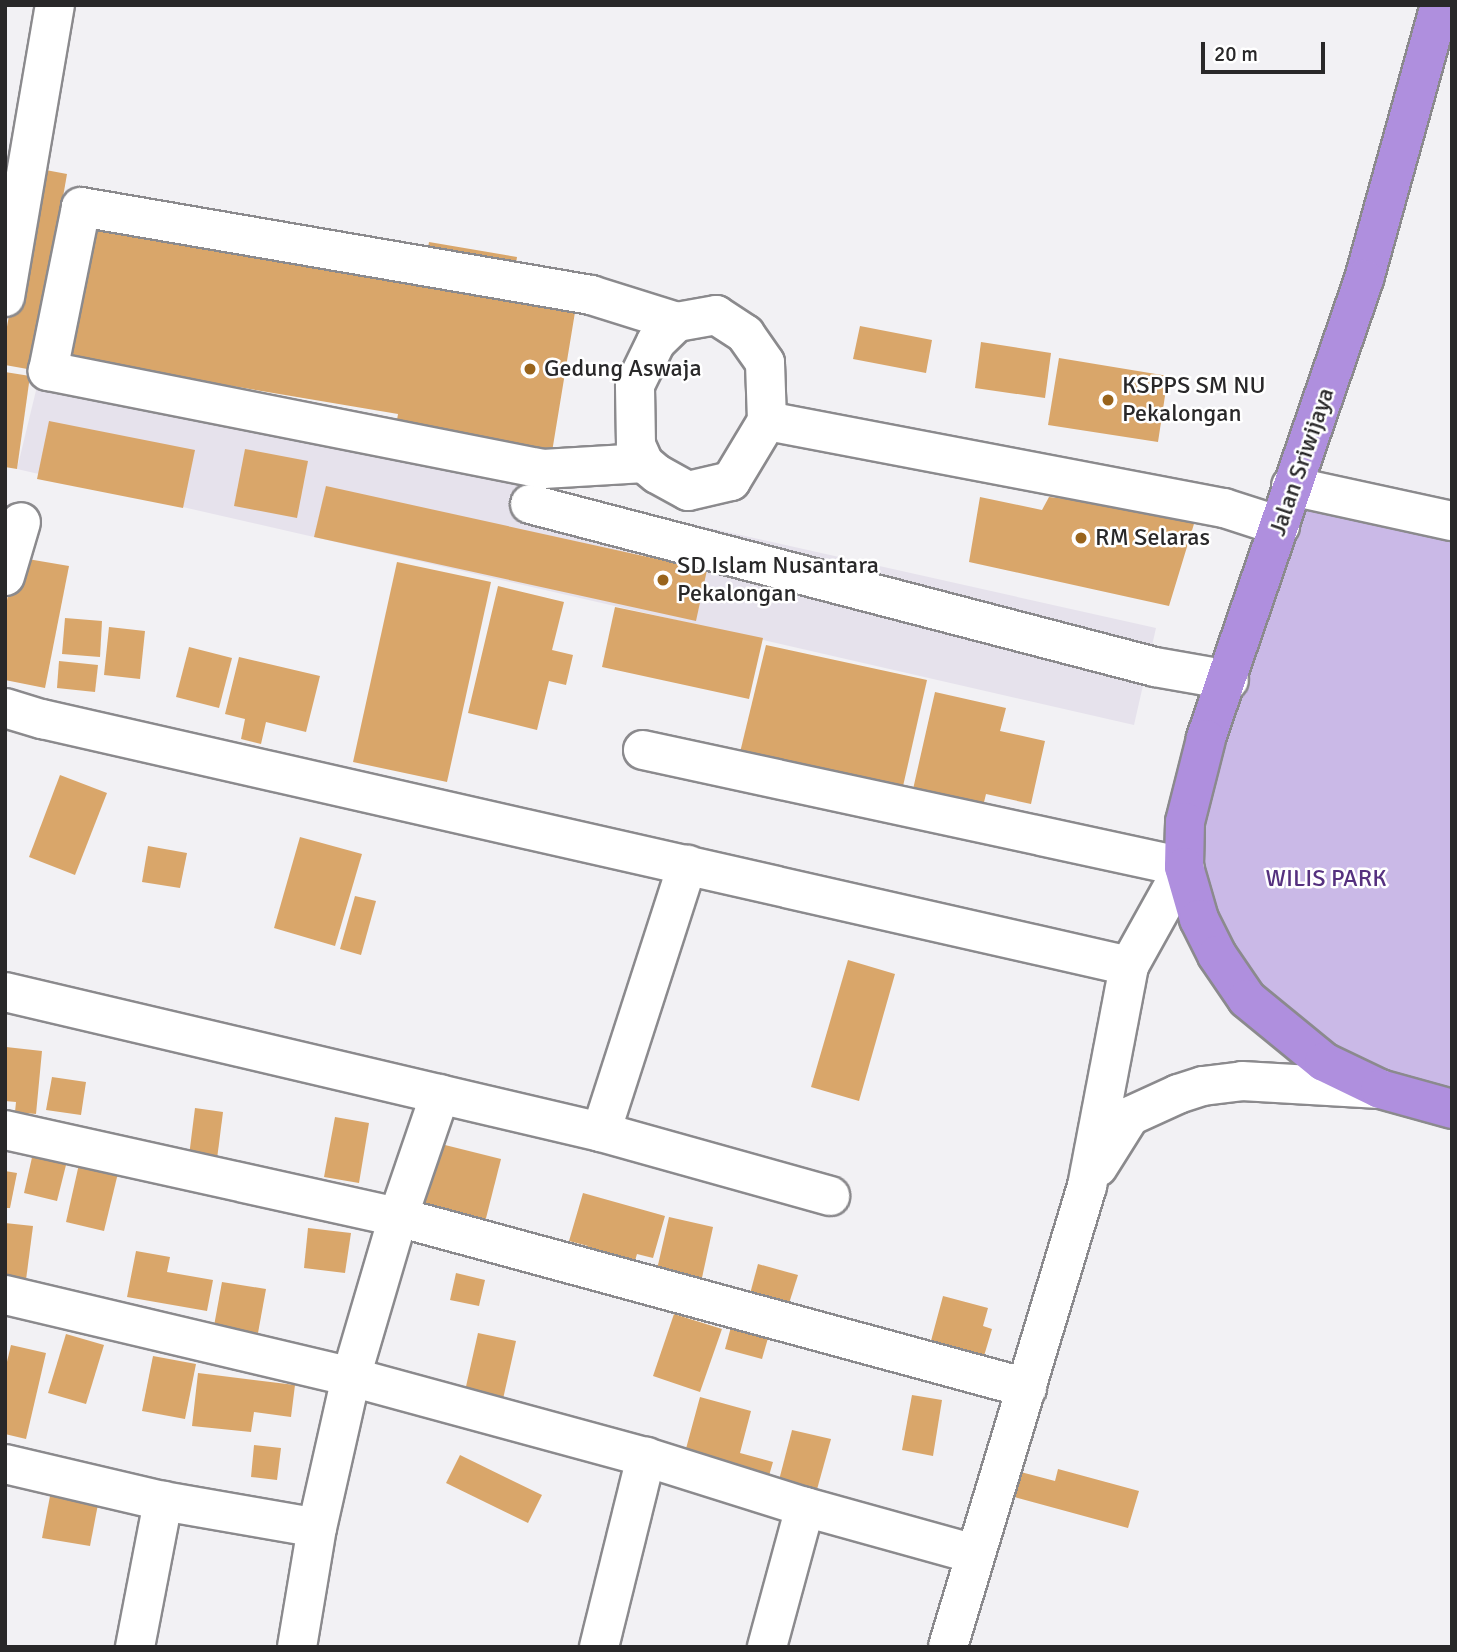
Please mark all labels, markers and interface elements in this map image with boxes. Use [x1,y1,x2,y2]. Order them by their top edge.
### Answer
scale bar [1205,28,1329,72]
text: 20 m [1214,41,1258,67]
place label: Gedung Aswaja [544,355,702,383]
marker: Gedung Aswaja [522,361,538,377]
place label: KSPPS SM NU Pekalongan [1122,372,1266,428]
street label: Jalan Sriwijaya [1263,384,1341,540]
marker: KSPPS SM NU Pekalongan [1100,392,1116,408]
place label: RM Selaras [1095,524,1210,552]
marker: RM Selaras [1073,530,1089,546]
place label: SD Islam Nusantara Pekalongan [677,552,879,608]
marker: SD Islam Nusantara Pekalongan [655,572,671,588]
park label: WILIS PARK [1266,865,1386,893]

